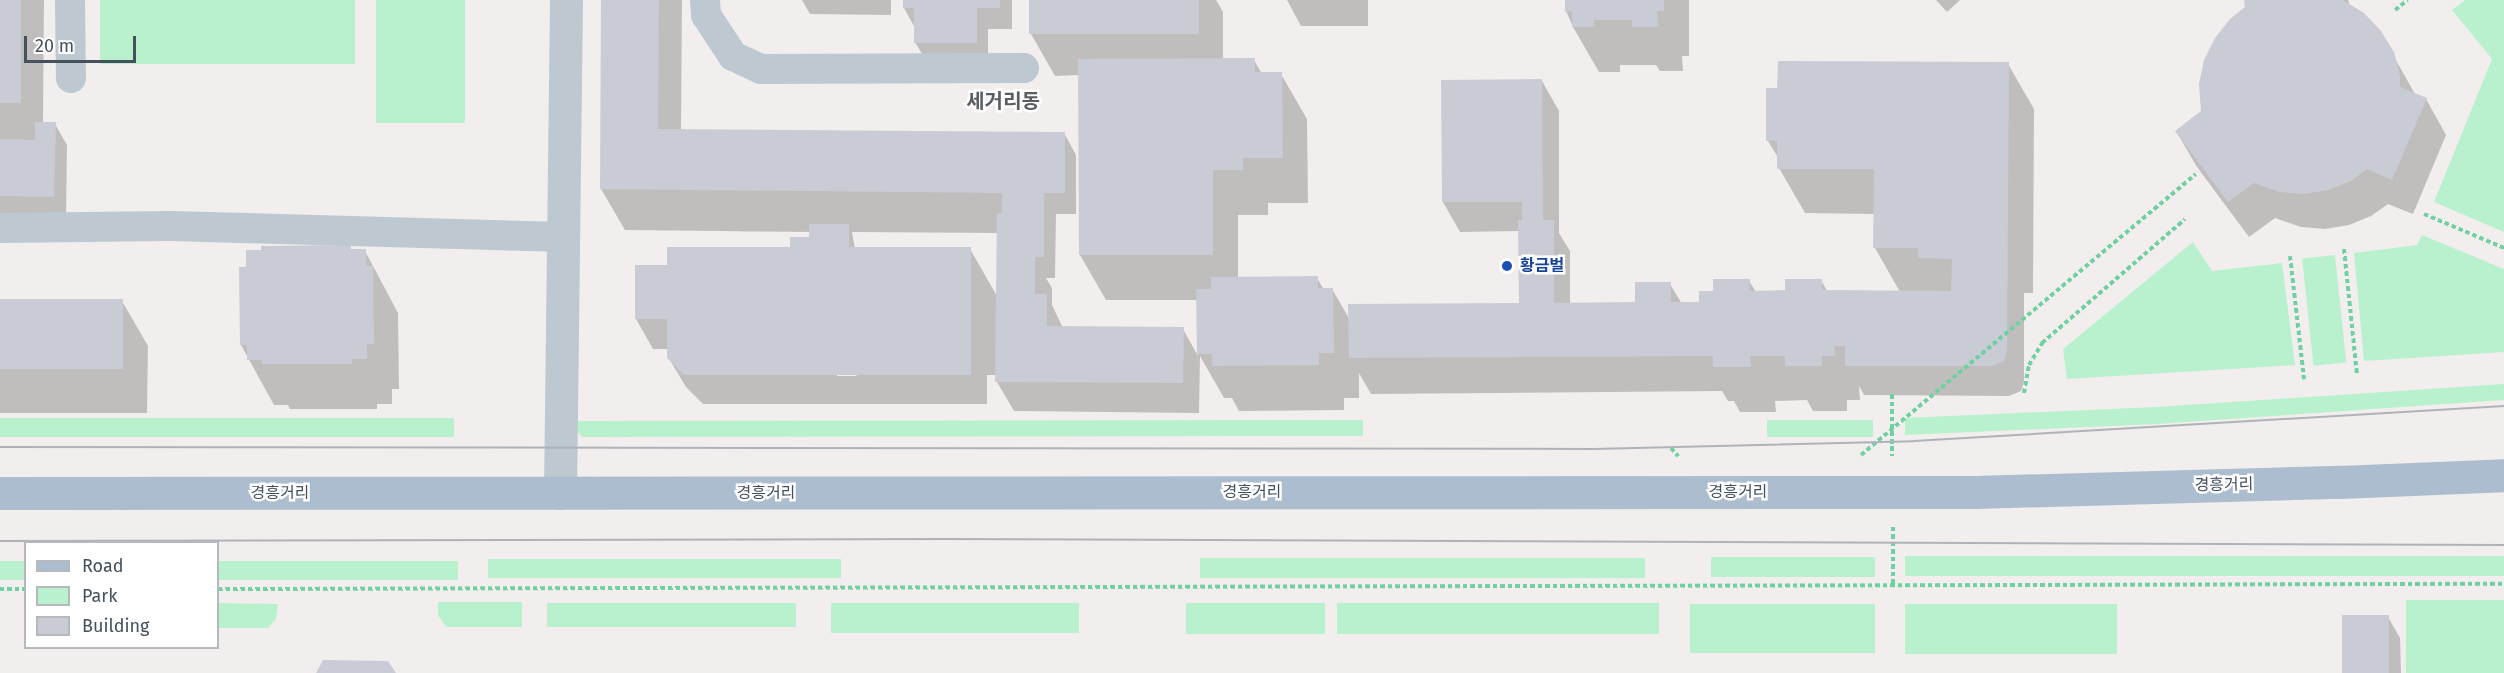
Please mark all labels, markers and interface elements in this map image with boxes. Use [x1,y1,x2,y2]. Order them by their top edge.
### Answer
scale bar [27,24,140,62]
text: 20 m [35,35,74,57]
district label: 세거리동 [966,89,1040,113]
place label: 황금벌 [1520,256,1564,276]
marker: 황금벌 [1498,257,1516,275]
street label: 경흥거리 [2194,475,2254,495]
street label: 경흥거리 [1223,482,1281,502]
street label: 경흥거리 [1709,482,1767,502]
street label: 경흥거리 [251,483,309,503]
street label: 경흥거리 [737,483,795,503]
legend [24,541,219,649]
text: Road [82,555,124,577]
text: Park [82,585,117,607]
text: Building [82,615,149,637]

